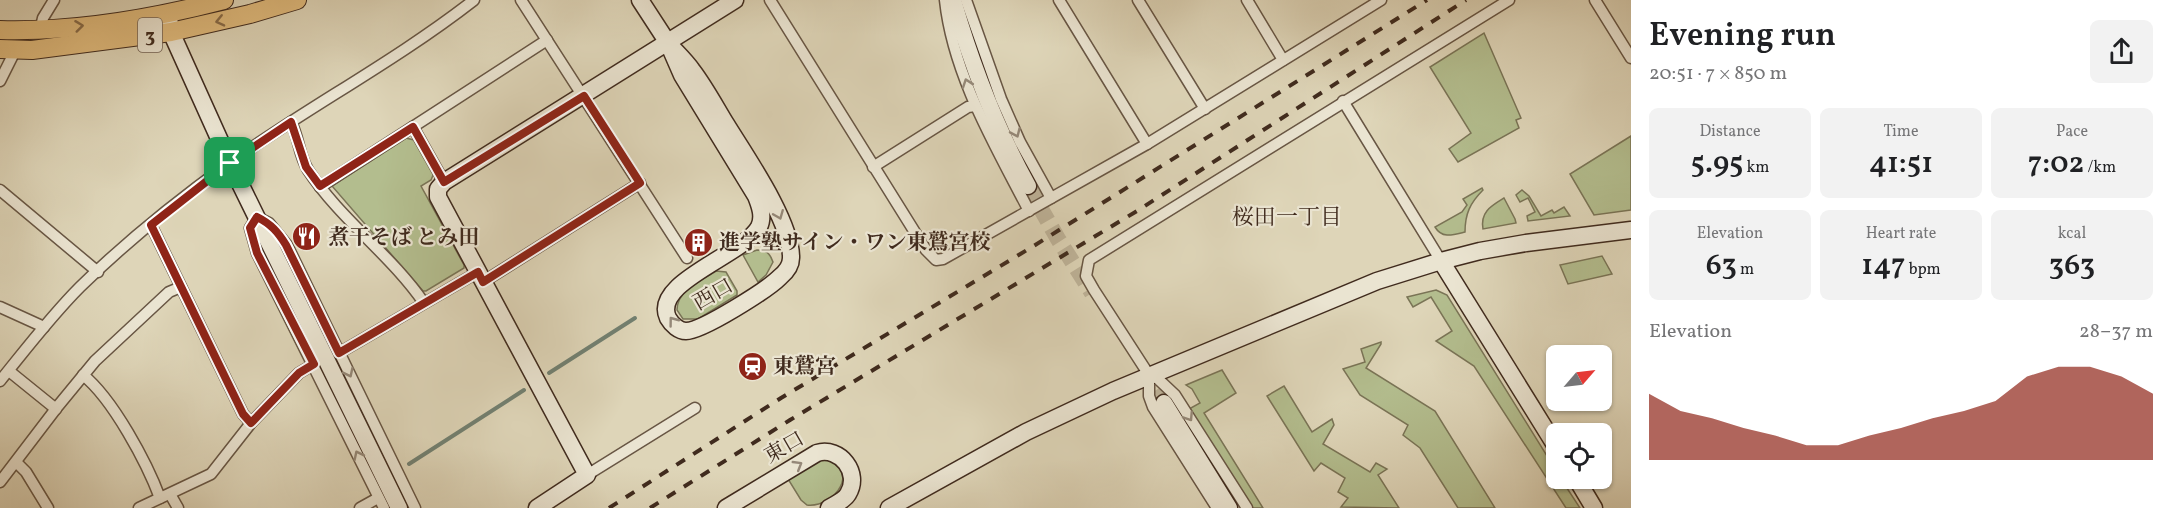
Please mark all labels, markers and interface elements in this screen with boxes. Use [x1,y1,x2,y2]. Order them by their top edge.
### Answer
one-way arrow [215,14,225,27]
text: Evening run [1649,14,1836,60]
road number: 3 [138,18,162,52]
one-way arrow [75,20,84,32]
button: share [2090,20,2153,83]
text: 20:51 · 7 × 850 m [1649,60,1787,88]
one-way arrow [962,78,975,88]
text: Distance [1699,121,1761,143]
text: Time [1883,121,1919,143]
text: Pace [2056,121,2088,143]
one-way arrow [1009,127,1021,138]
pin [204,137,255,188]
text: 5.95 [1691,143,1743,185]
text: 41:51 [1869,143,1933,185]
text: 7:02 [2028,143,2084,185]
icon: arrive [213,146,246,179]
text: km [1743,157,1769,179]
text: /km [2084,157,2116,179]
district label: 桜田一丁目 [1232,203,1342,234]
one-way arrow [772,209,784,220]
restaurant icon: 煮干そば とみ田 [291,221,323,253]
text: Elevation [1697,223,1763,245]
text: Heart rate [1866,223,1936,245]
text: kcal [2058,223,2086,245]
place label: 煮干そば とみ田 [328,224,479,253]
building icon: 進学塾サイン・ワン東鷲宮校 [682,226,714,258]
place label: 進学塾サイン・ワン東鷲宮校 [719,229,991,258]
text: 63 [1706,245,1737,287]
text: 147 [1861,245,1905,287]
text: 363 [2049,245,2095,287]
text: m [1737,259,1754,281]
text: bpm [1905,259,1941,281]
street label: 西口 [688,272,739,318]
one-way arrow [669,317,680,328]
text: Elevation [1649,318,1732,346]
text: 28–37 m [2079,318,2153,346]
north arrow [1546,345,1612,411]
map controls [1546,345,1612,489]
station icon: 東鷲宮 [736,350,768,382]
place label: 東鷲宮 [773,353,836,382]
one-way arrow [342,367,353,378]
one-way arrow [1181,410,1192,421]
button: locate [1546,423,1612,489]
street label: 東口 [759,425,810,471]
one-way arrow [354,451,365,462]
one-way arrow [792,460,802,472]

